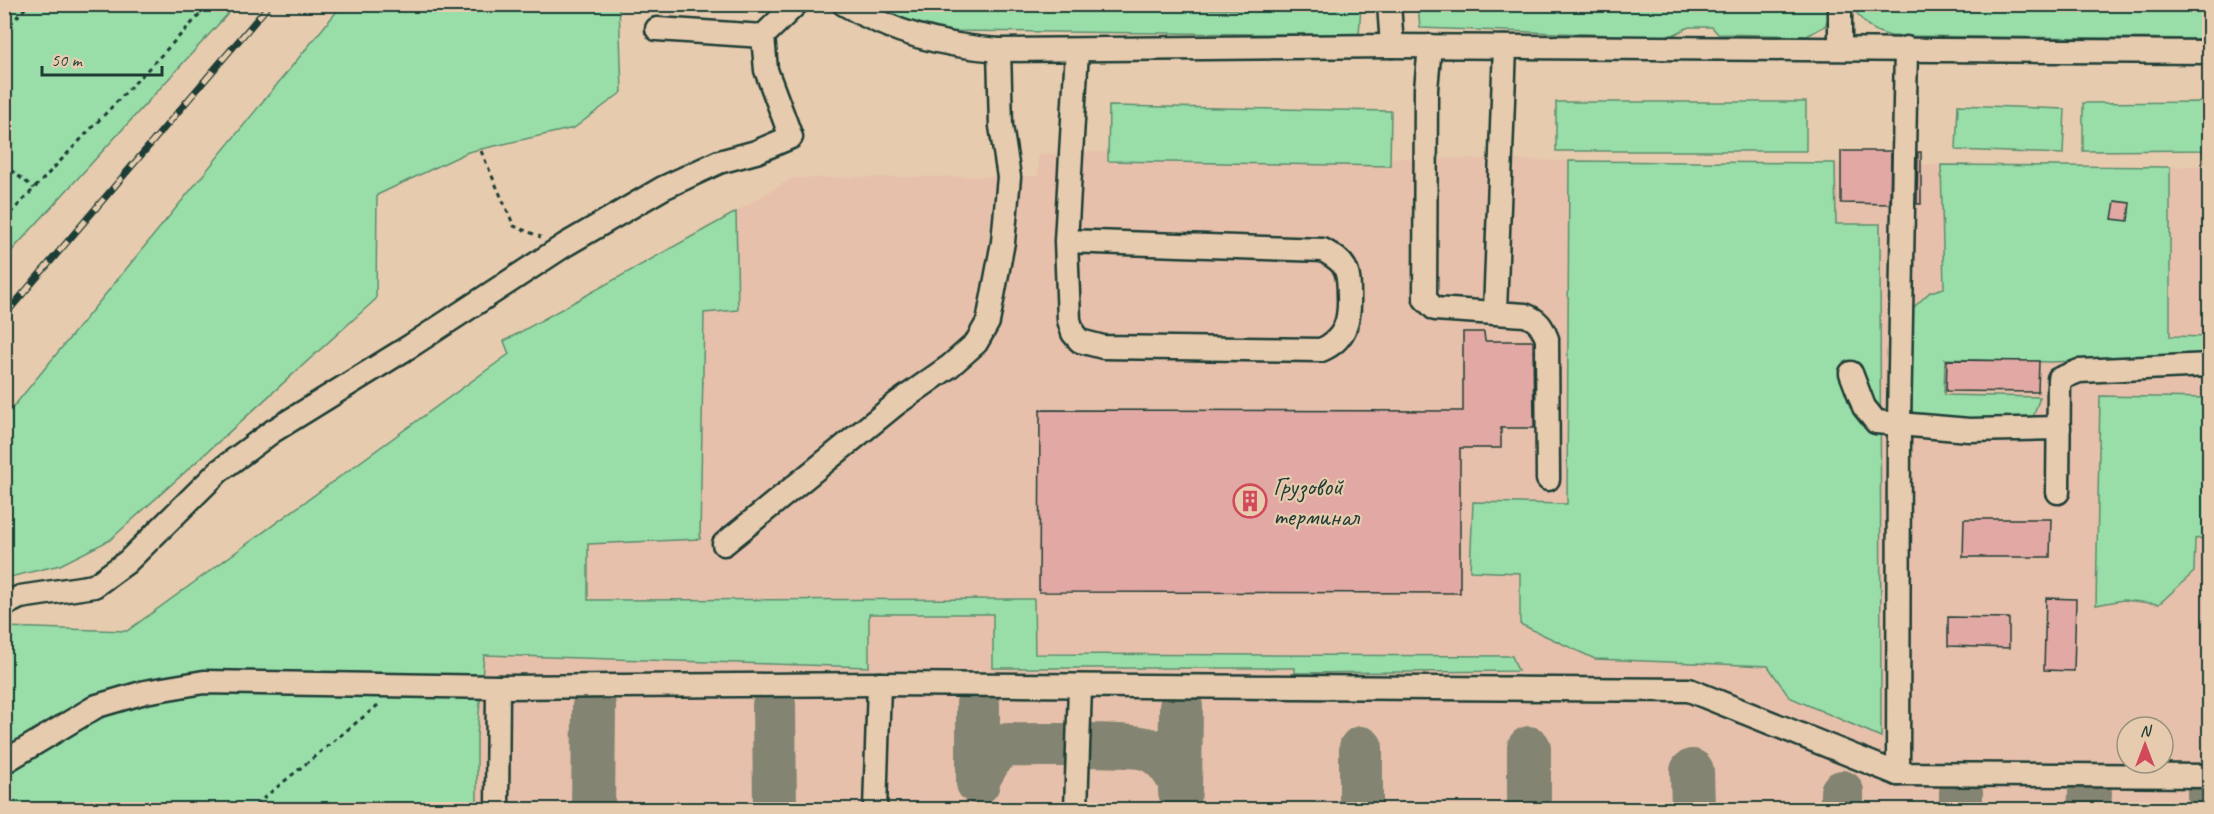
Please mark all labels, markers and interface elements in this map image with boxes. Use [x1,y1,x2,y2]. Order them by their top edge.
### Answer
scale bar [42,39,162,77]
text: 50 m [51,49,84,71]
place label: Грузовой терминал [1273,470,1361,533]
building icon: Грузовой терминал [1232,483,1268,519]
north arrow [2115,715,2175,775]
text: N [2140,721,2153,741]

